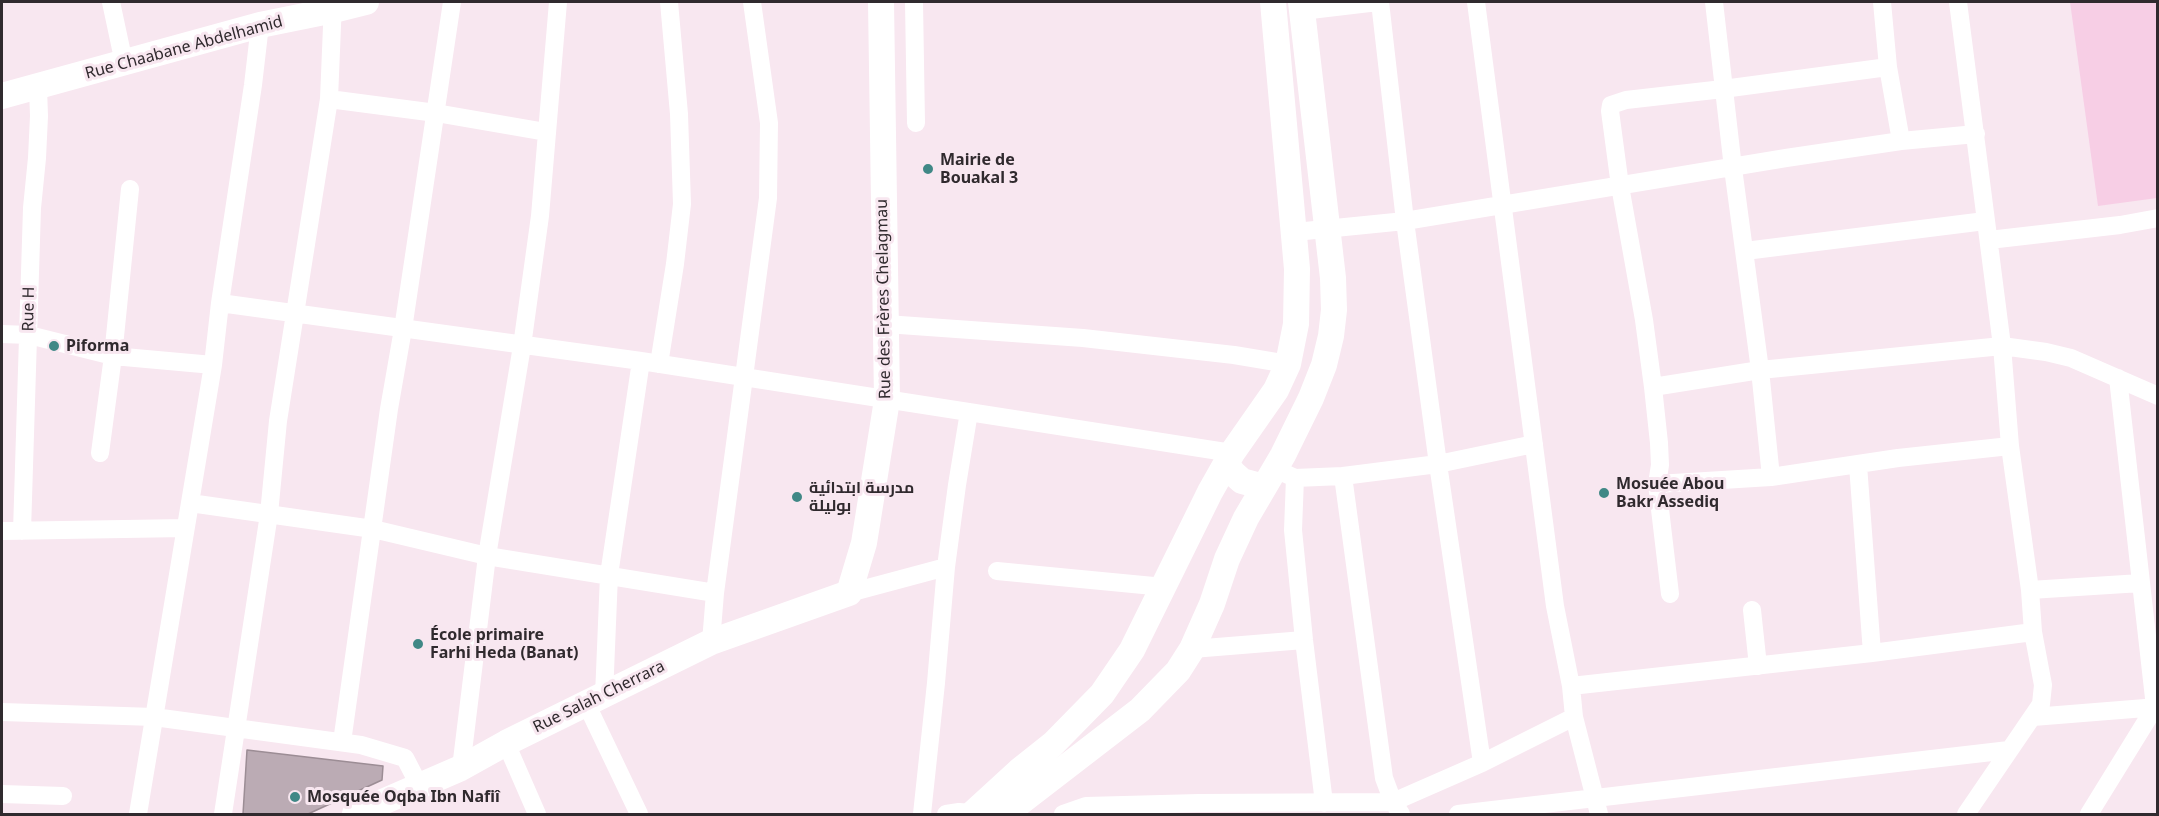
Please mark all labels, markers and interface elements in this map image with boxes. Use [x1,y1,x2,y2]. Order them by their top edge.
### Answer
street label: Rue Chaabane Abdelhamid [83,12,285,84]
place label: Mairie de Bouakal 3 [940,150,1018,188]
marker: Mairie de Bouakal 3 [921,162,935,176]
street label: Rue des Frères Chelagmau [873,199,895,399]
street label: Rue H [19,286,39,332]
place label: Piforma [66,336,129,356]
marker: Piforma [47,339,61,353]
place label: Mosuée Abou Bakr Assediq [1616,474,1724,512]
place label: مدرسة ابتدائية بوليلة [809,478,914,516]
marker: Mosuée Abou Bakr Assediq [1597,486,1611,500]
marker: مدرسة ابتدائية بوليلة [790,490,804,504]
place label: École primaire Farhi Heda (Banat) [430,625,579,663]
marker: École primaire Farhi Heda (Banat) [411,637,425,651]
street label: Rue Salah Cherrara [530,657,668,737]
place label: Mosquée Oqba Ibn Nafiî [307,787,500,807]
marker: Mosquée Oqba Ibn Nafiî [288,790,302,804]

